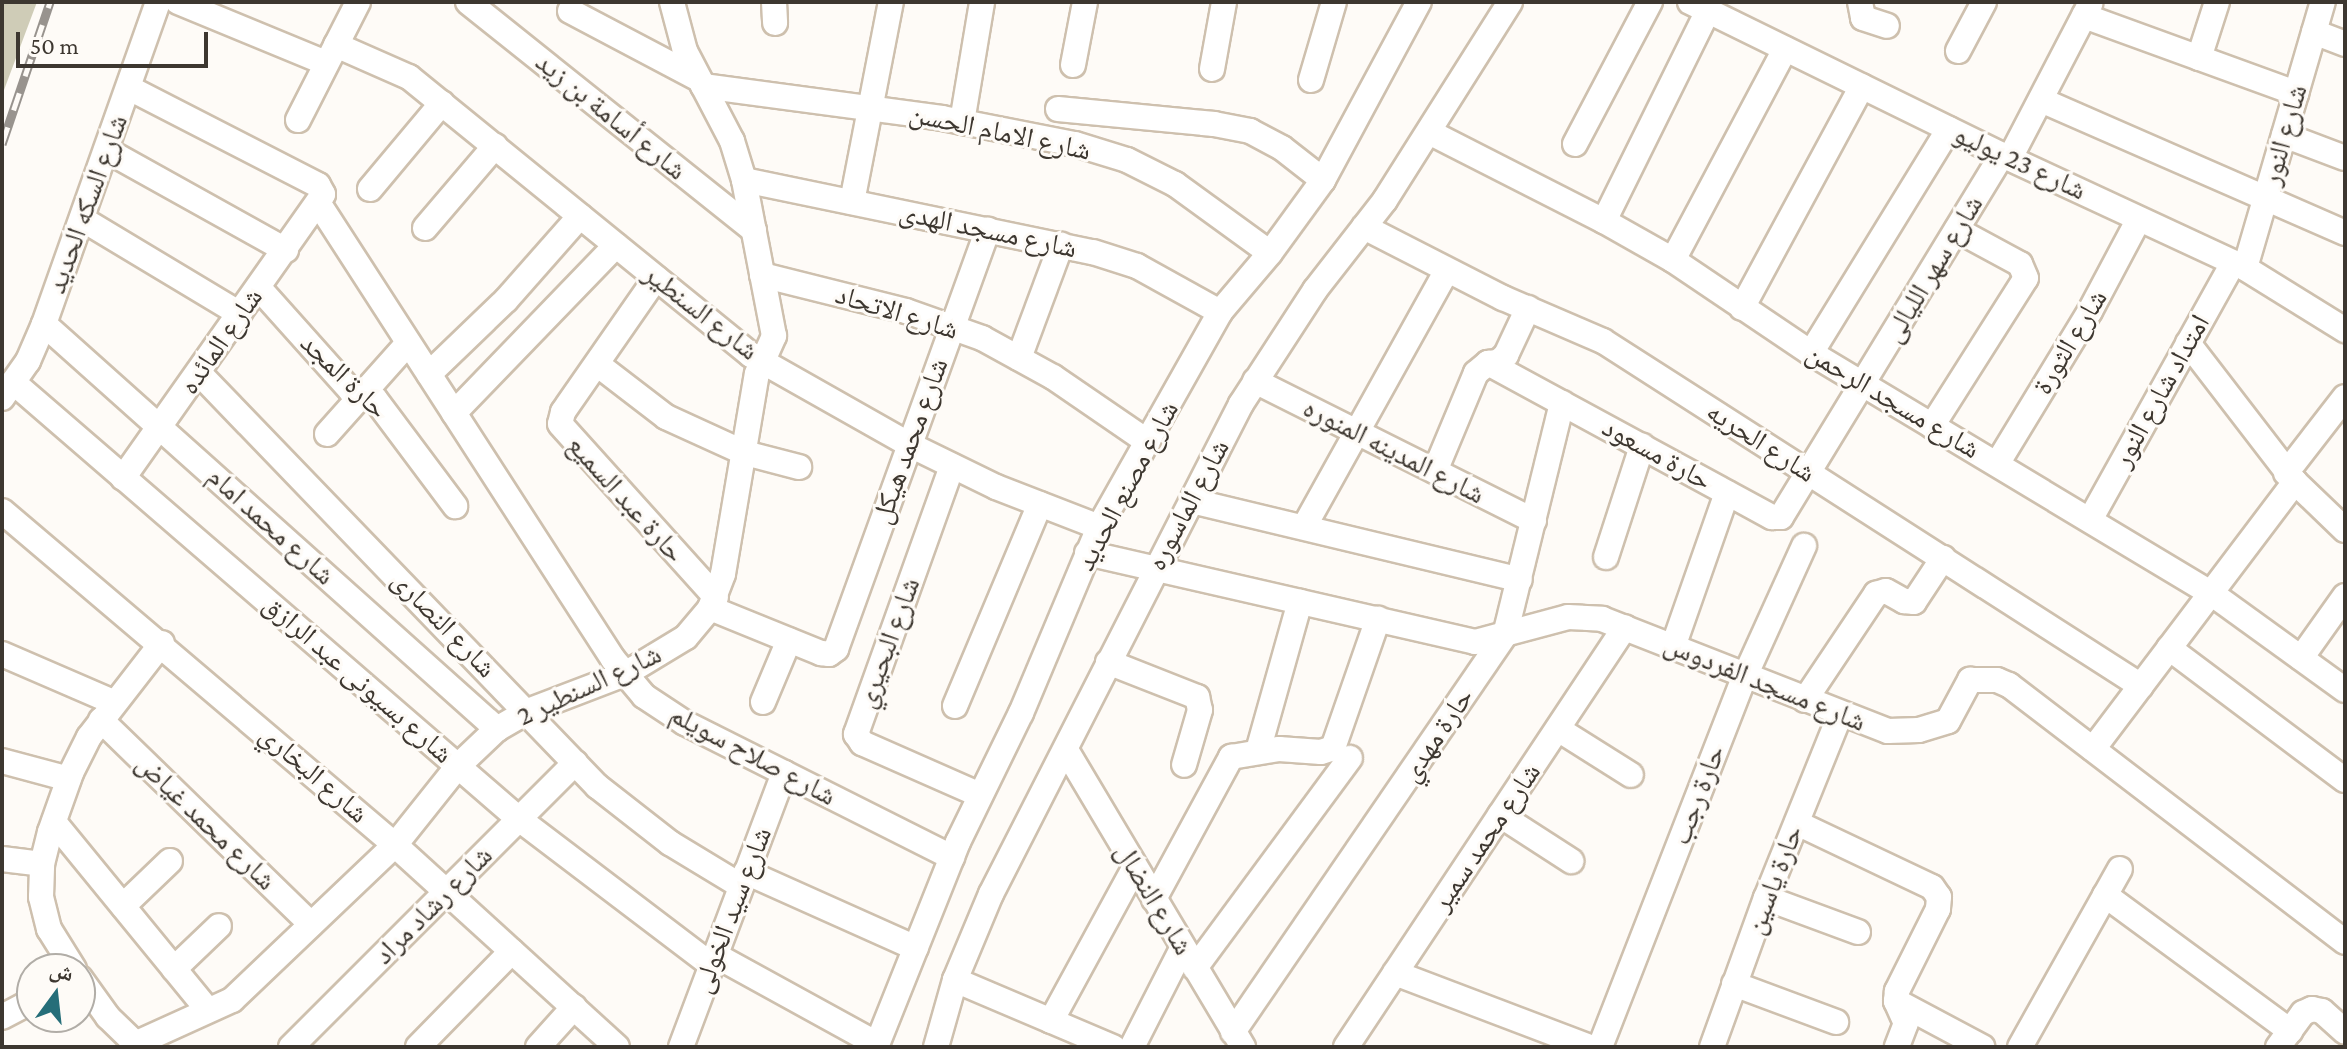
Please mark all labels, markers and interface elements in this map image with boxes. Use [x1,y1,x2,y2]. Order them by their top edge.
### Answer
scale bar [20,16,212,66]
text: 50 m [30,32,79,59]
street label: شارع أسامة بن زيد [529,45,693,187]
street label: شارع النور [2254,81,2314,189]
street label: شارع الامام الحسن [906,96,1094,168]
street label: شارع السكه الحديد [39,110,135,298]
street label: شارع 23 يوليو [1948,117,2092,207]
street label: شارع سهر الليالى [1876,189,1990,349]
street label: شارع مسجد الهدى [896,195,1080,265]
street label: شارع السنطير [637,257,765,367]
street label: شارع الاتحاد [832,277,962,347]
street label: شارع المائده [172,281,270,401]
street label: شارع الثورة [2026,283,2114,401]
street label: امتداد شارع النور [2105,309,2217,473]
street label: حارة المجد [293,326,395,426]
street label: شارع مسجد الرحمن [1800,336,1986,466]
street label: شارع محمد هيكل [865,354,955,528]
street label: شارع المدينه المنوره [1298,391,1490,511]
street label: شارع الحريه [1700,394,1822,490]
street label: شارع مصنع الحديد [1068,395,1186,577]
street label: حارة مسعود [1596,410,1718,498]
street label: حارة عبد السميع [560,429,692,569]
street label: شارع الماسوره [1139,434,1237,576]
street label: شارع محمد امام [200,460,342,592]
street label: شارع النصارى [385,563,503,685]
street label: شارع البحيري [849,573,927,713]
street label: شارع بسيونى عبد الرازق [256,587,460,771]
street label: شارع مسجد الفردوس [1659,627,1871,739]
street label: شارع السنطير 2 [511,637,667,733]
street label: حارة مهدي [1393,682,1481,788]
street label: شارع صلاح سويلم [664,697,842,813]
street label: شارع البخاري [253,718,375,830]
street label: حارة رجب [1664,740,1732,850]
street label: شارع محمد غياض [129,747,283,897]
street label: شارع محمد سمير [1424,757,1548,917]
street label: حارة ياسين [1738,821,1810,939]
street label: شارع سيد الخولى [685,822,779,998]
street label: شارع النضال [1107,837,1201,961]
street label: شارع رشاد مراد [367,839,499,971]
north arrow [16,953,96,1033]
text: ش [47,956,76,986]

